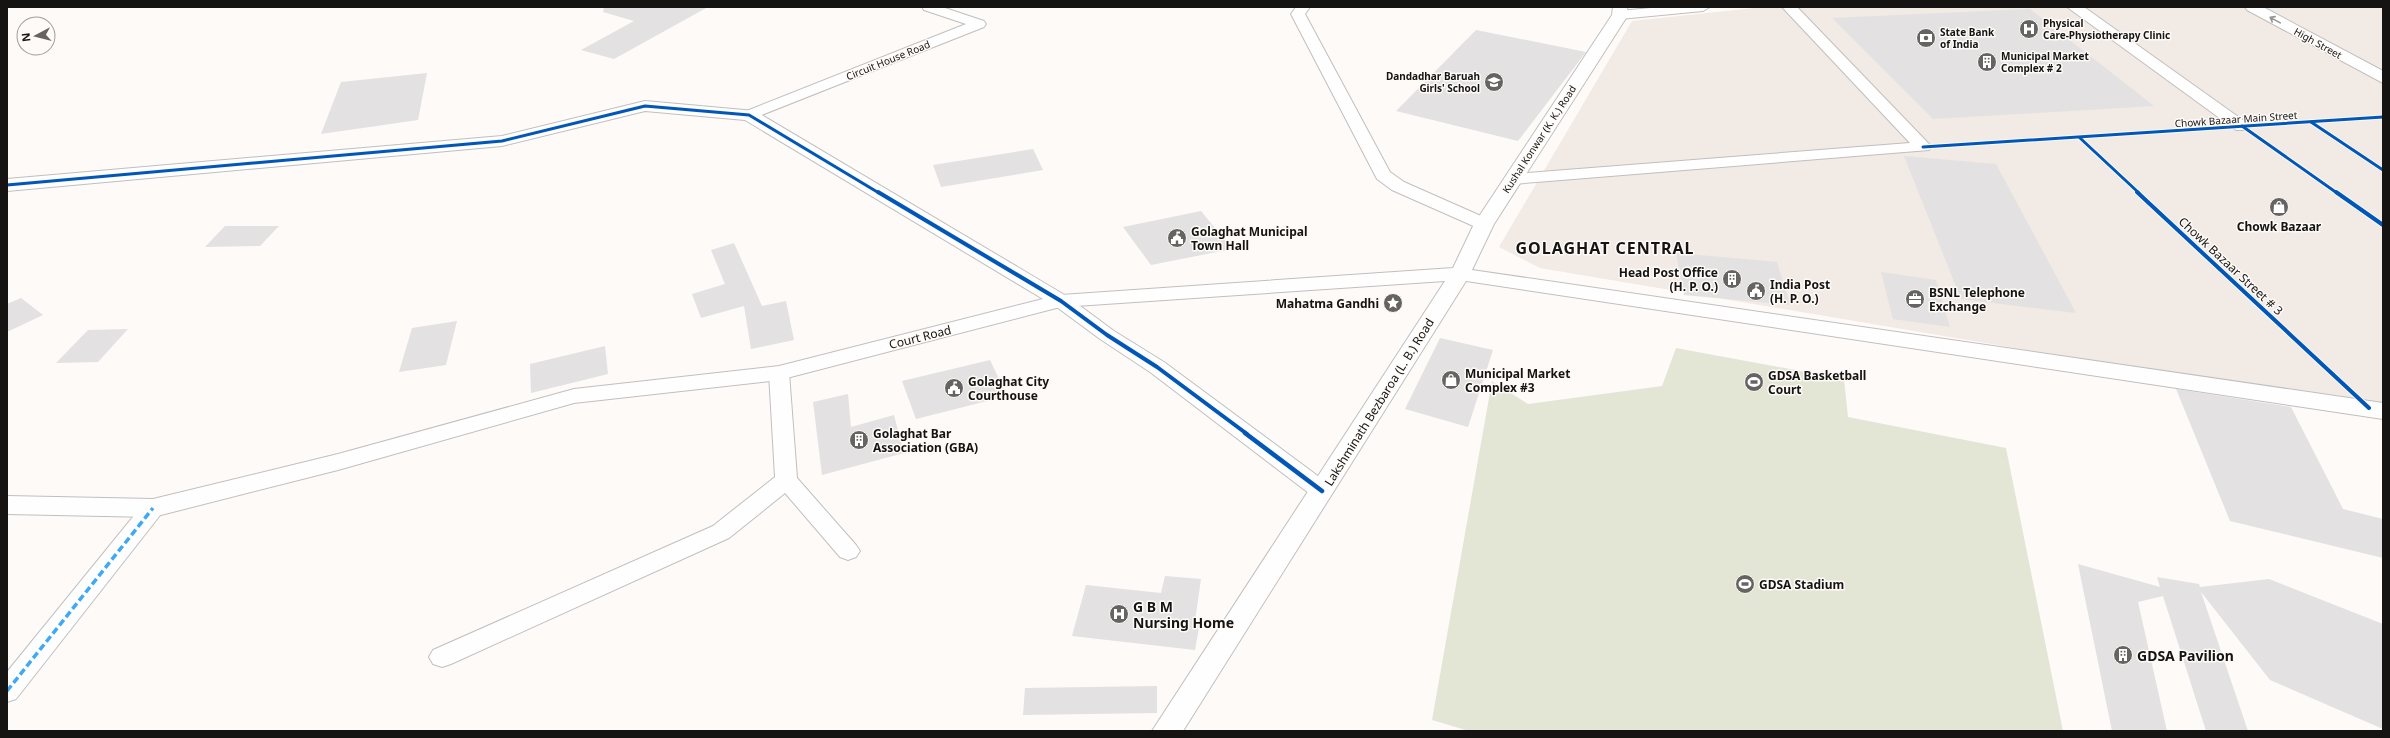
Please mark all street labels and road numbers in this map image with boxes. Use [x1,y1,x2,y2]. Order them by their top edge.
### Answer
street label: High Street [2291,24,2345,62]
street label: Circuit House Road [844,37,932,83]
street label: Kushal Konwar (K. K.) Road [1499,82,1579,196]
street label: Chowk Bazaar Main Street [2174,108,2298,130]
street label: Chowk Bazaar Street # 3 [2175,213,2287,319]
street label: Lakshminath Bezbaroa (L. B.) Road [1320,315,1438,489]
street label: Court Road [887,321,953,353]

